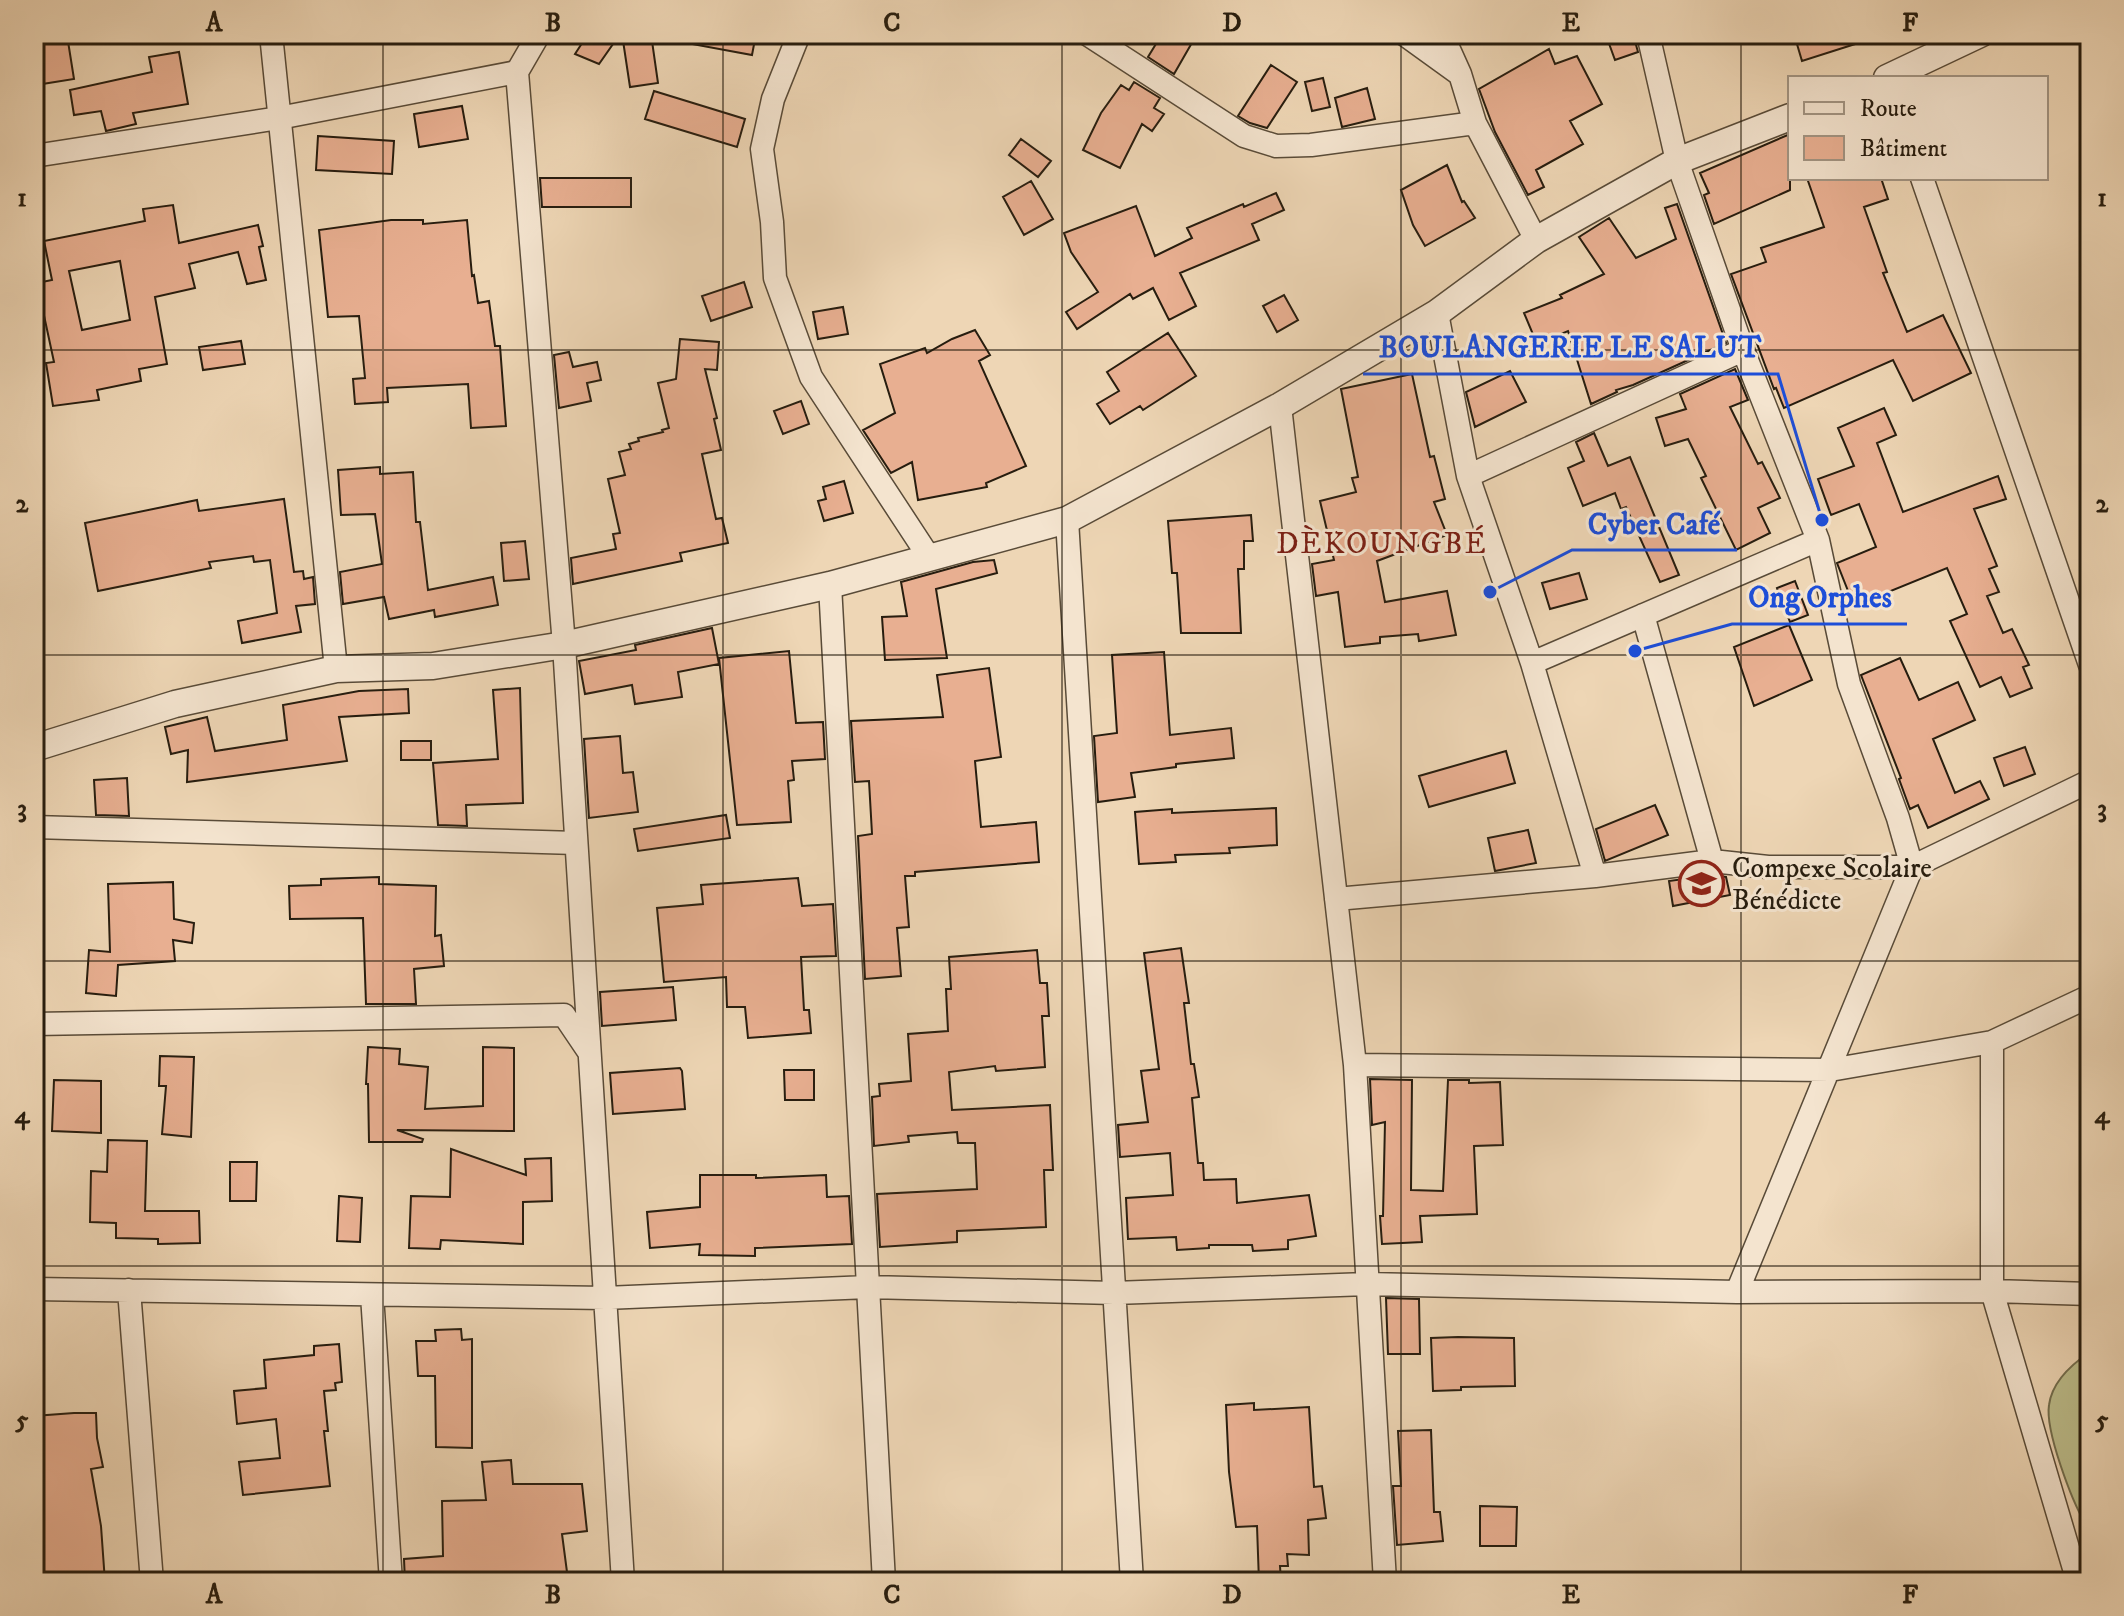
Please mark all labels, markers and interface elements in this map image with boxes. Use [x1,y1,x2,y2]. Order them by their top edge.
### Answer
text: A [205,7,224,40]
text: B [545,7,561,40]
text: C [883,7,901,40]
text: D [1222,7,1242,40]
text: E [1562,7,1580,40]
text: F [1902,7,1919,40]
legend [1788,76,2048,180]
text: Route [1860,94,1917,124]
text: Bâtiment [1860,134,1948,164]
text: 1 [17,182,27,215]
text: 1 [2097,182,2107,215]
callout: BOULANGERIE LE SALUT [1363,320,1778,374]
text: BOULANGERIE LE SALUT [1379,330,1761,367]
text: 2 [16,488,30,521]
text: 2 [2096,488,2110,521]
callout: Cyber Café [1572,496,1737,550]
text: Cyber Café [1588,507,1721,544]
district label: DÈKOUNGBÉ [1276,525,1488,563]
callout: Ong Orphes [1732,570,1907,624]
text: Ong Orphes [1748,580,1892,617]
text: 3 [17,793,27,826]
text: 3 [2097,793,2107,826]
place label: Compexe Scolaire Bénédicte [1732,851,1932,918]
school or university icon: Compexe Scolaire Bénédicte [1677,859,1725,907]
text: 4 [15,1099,31,1132]
text: 4 [2095,1099,2111,1132]
text: 5 [15,1404,29,1437]
text: 5 [2095,1404,2109,1437]
text: A [205,1579,224,1612]
text: B [545,1579,561,1612]
text: C [883,1579,901,1612]
text: D [1222,1579,1242,1612]
text: E [1562,1579,1580,1612]
text: F [1902,1579,1919,1612]

